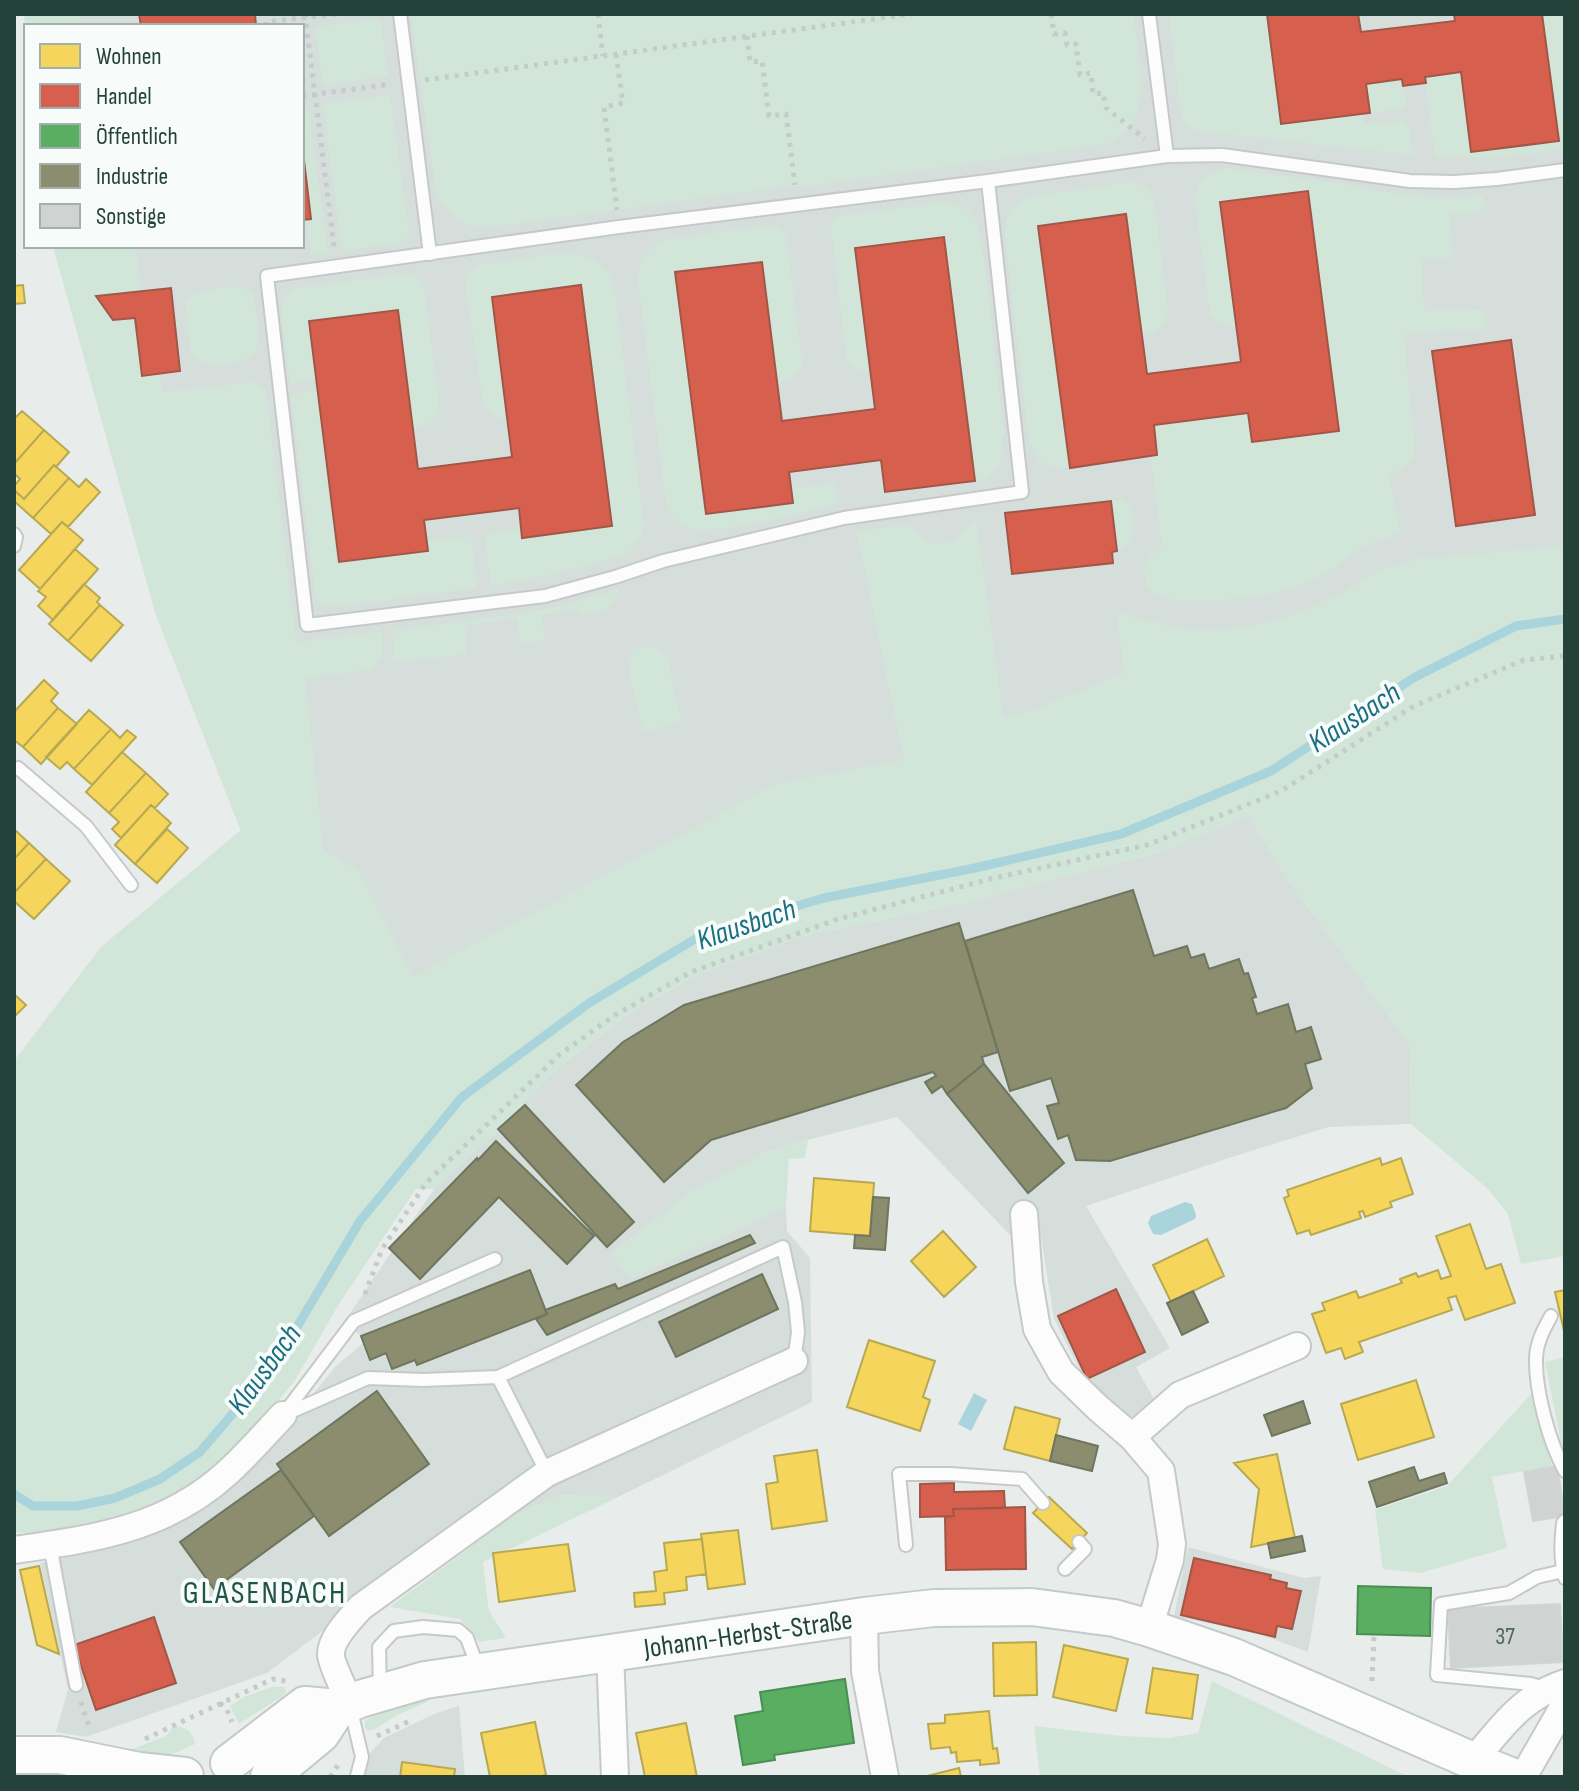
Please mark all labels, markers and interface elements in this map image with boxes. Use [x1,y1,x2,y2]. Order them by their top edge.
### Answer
legend [24,24,304,248]
text: Wohnen [96,42,162,71]
text: Handel [96,82,152,111]
text: Öffentlich [96,122,178,151]
text: Industrie [96,162,168,191]
text: Sonstige [96,202,166,231]
water label: Klausbach [1302,675,1407,761]
water label: Klausbach [692,891,801,959]
water label: Klausbach [220,1318,309,1422]
district label: GLASENBACH [183,1574,347,1613]
street label: Johann-Herbst-Straße [641,1604,855,1666]
house number: 37 [1495,1622,1515,1651]

